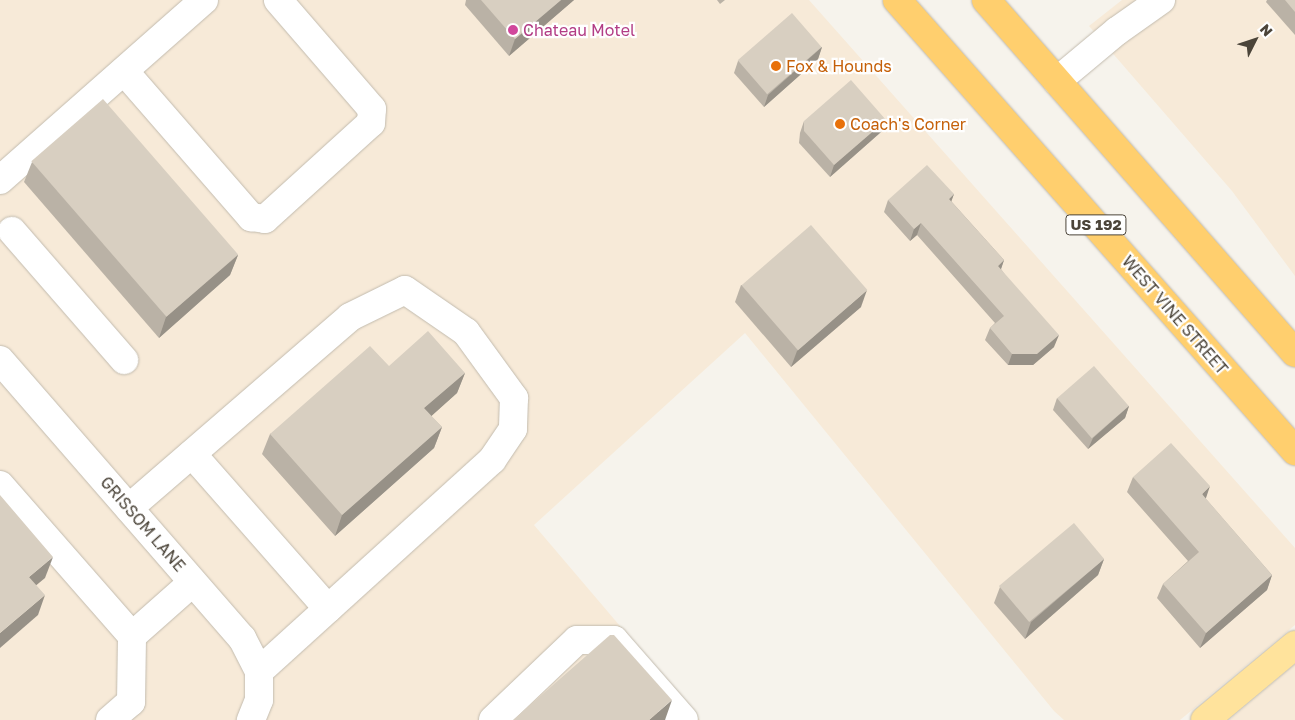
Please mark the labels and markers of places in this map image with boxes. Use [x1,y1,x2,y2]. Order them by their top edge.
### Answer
place label: Chateau Motel [523,20,635,40]
marker: Chateau Motel [507,24,519,36]
place label: Fox & Hounds [786,56,892,76]
marker: Fox & Hounds [770,60,782,72]
place label: Coach's Corner [850,114,966,134]
marker: Coach's Corner [834,118,846,130]

